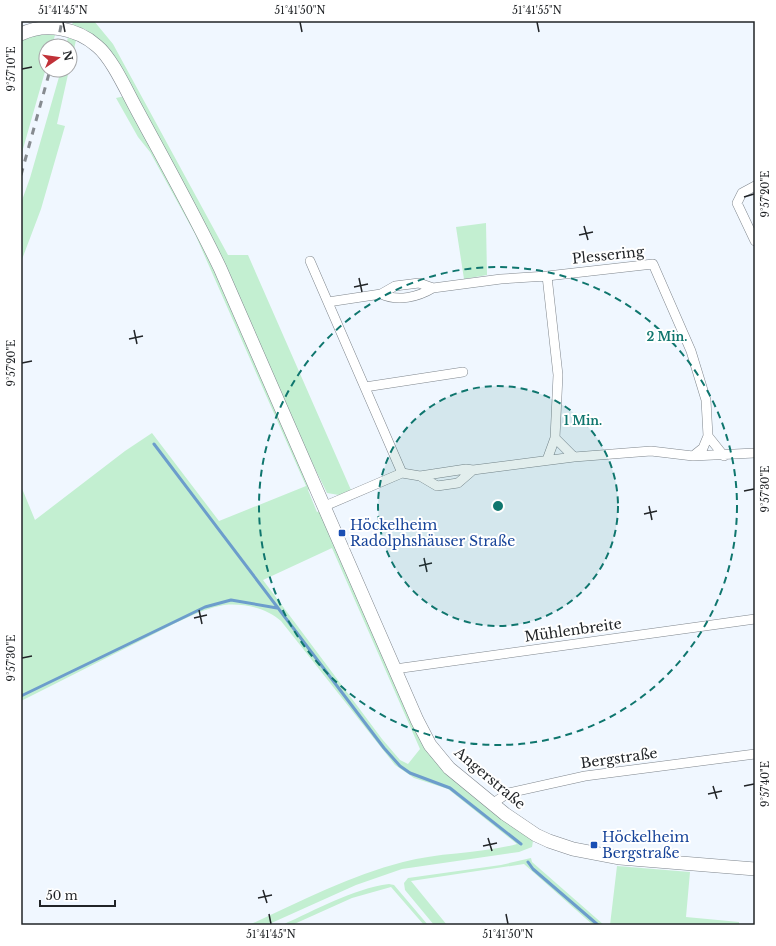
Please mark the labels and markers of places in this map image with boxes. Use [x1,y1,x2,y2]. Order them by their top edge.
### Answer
centre of rings [491,499,505,513]
place label: Höckelheim Radolphshäuser Straße [350,516,515,550]
marker: Höckelheim Radolphshäuser Straße [337,528,347,538]
place label: Höckelheim Bergstraße [602,828,689,862]
marker: Höckelheim Bergstraße [589,840,599,850]

